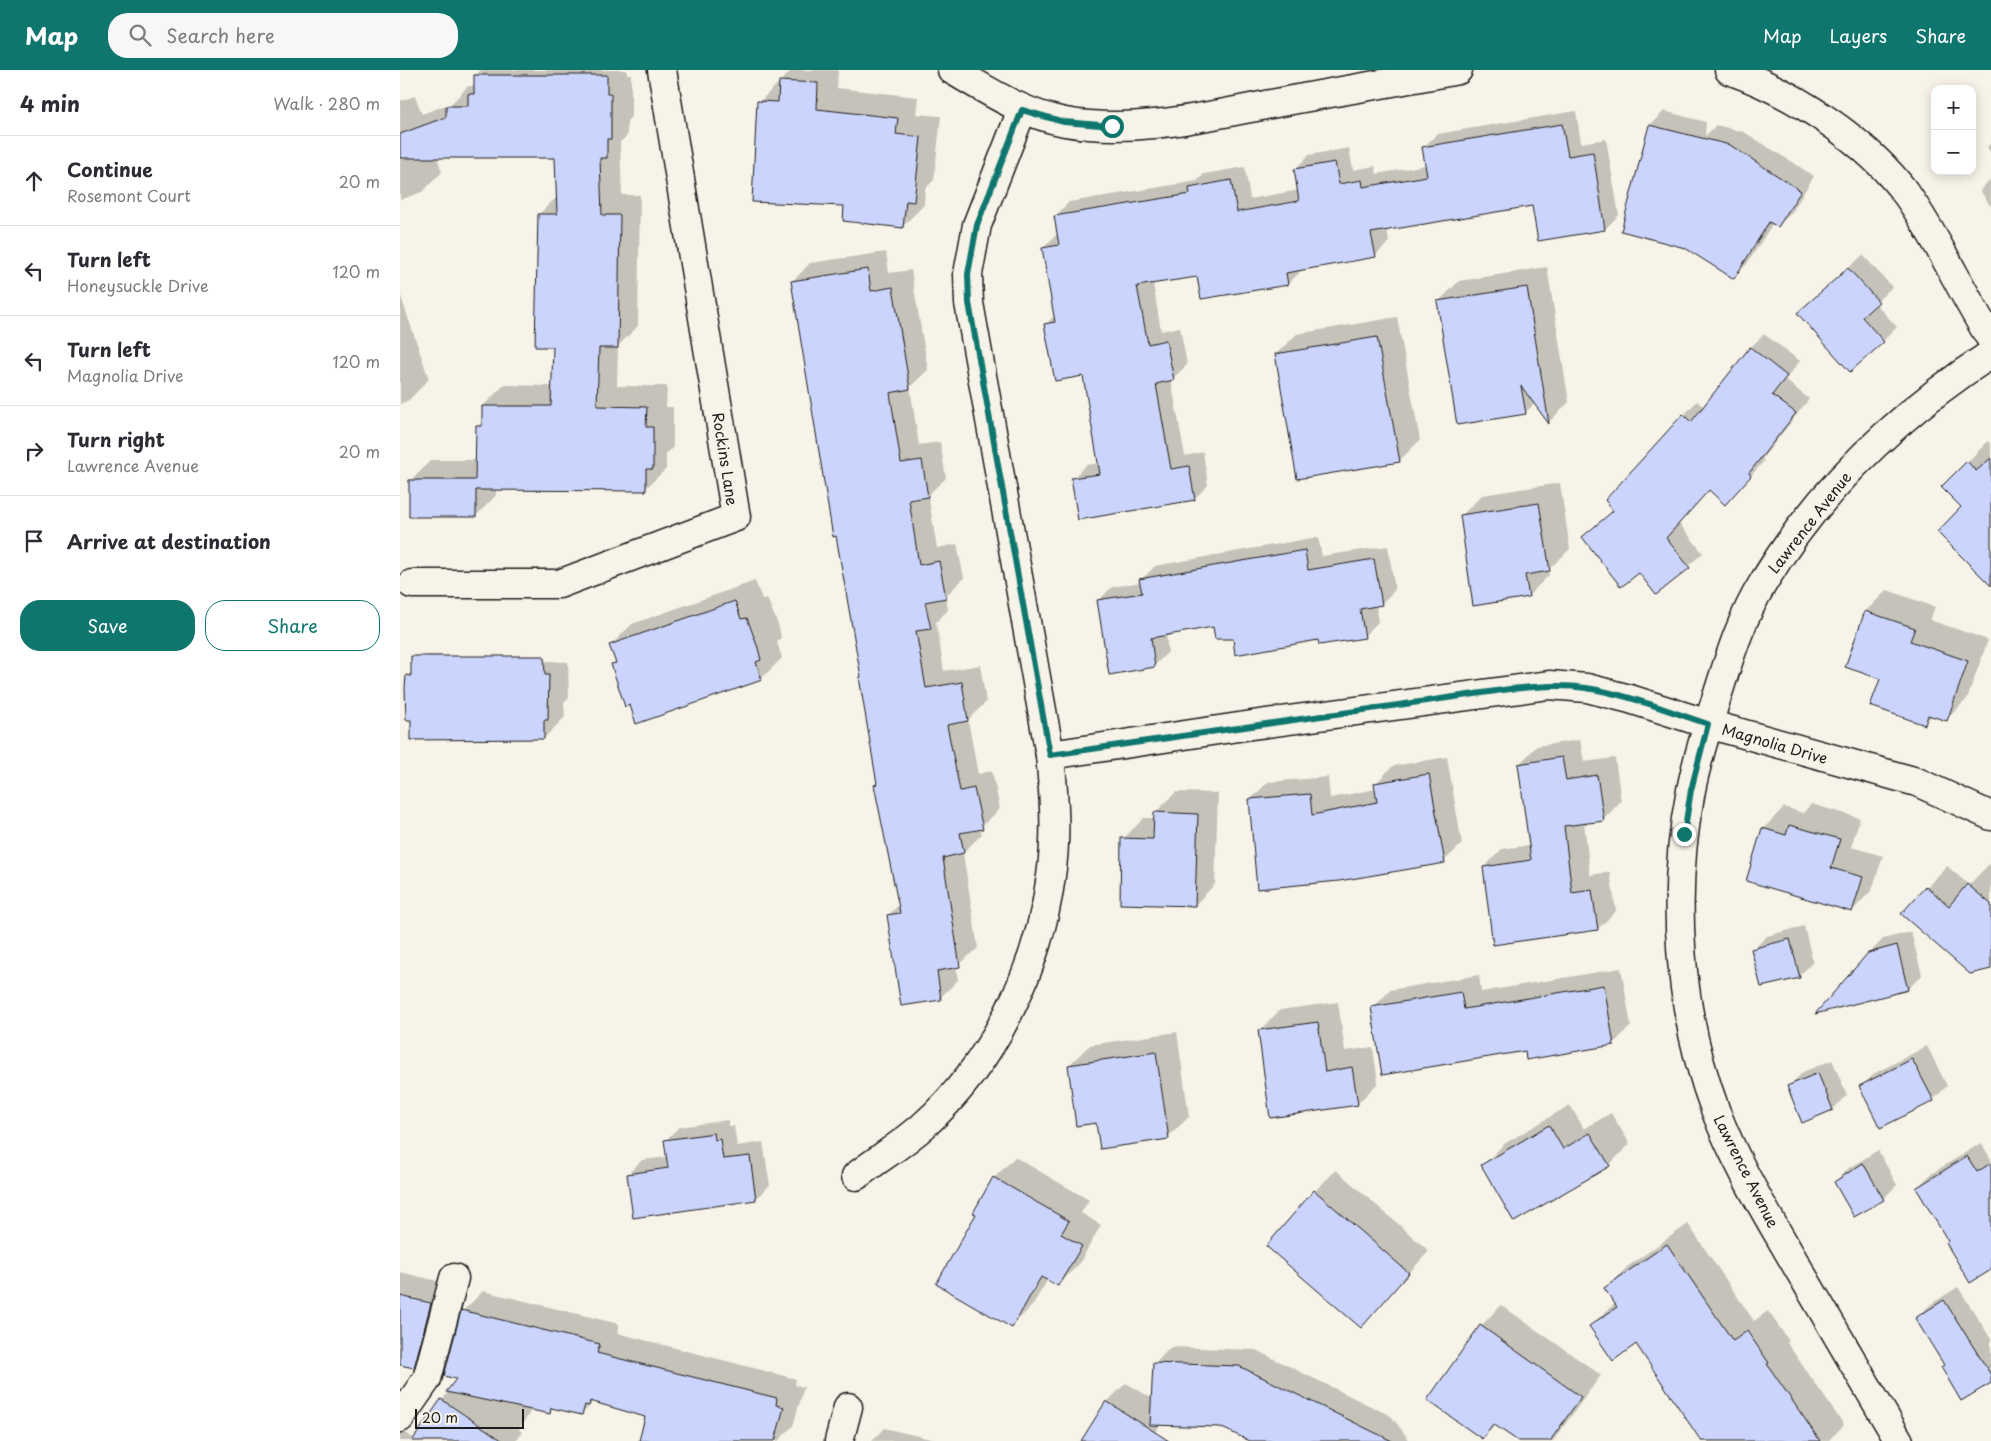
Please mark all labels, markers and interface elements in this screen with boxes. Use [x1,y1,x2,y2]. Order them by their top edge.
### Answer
search box [108,13,458,58]
text: Map [25,17,78,53]
icon: search [126,21,154,49]
text: Search here [166,21,275,49]
text: Map [1763,22,1802,49]
text: Layers [1830,22,1887,49]
text: Share [1915,22,1966,49]
map controls [1931,85,1976,175]
button: + [1931,85,1976,130]
text: 4 min [20,87,80,119]
text: Walk · 280 m [273,91,380,115]
route start [1101,115,1124,138]
button: − [1931,130,1976,175]
text: Continue [67,155,153,183]
icon: ahead [20,167,48,195]
text: 20 m [339,169,380,193]
text: Rosemont Court [67,183,191,207]
text: Turn left [67,245,151,273]
icon: left [20,257,48,285]
text: 120 m [333,259,380,283]
text: Honeysuckle Drive [67,273,209,297]
text: Turn left [67,335,151,363]
icon: left [20,347,48,375]
text: 120 m [333,349,380,373]
text: Magnolia Drive [67,363,184,387]
street label: Rockins Lane [707,411,745,507]
text: Turn right [67,425,165,453]
icon: right [20,437,48,465]
text: 20 m [339,439,380,463]
text: Lawrence Avenue [67,453,199,477]
street label: Lawrence Avenue [1762,466,1856,578]
icon: arrive [20,527,48,555]
text: Arrive at destination [67,527,271,555]
button: Save [20,600,195,651]
button: Share [205,600,380,651]
street label: Magnolia Drive [1719,717,1831,769]
route end [1673,823,1696,846]
street label: Lawrence Avenue [1709,1111,1785,1231]
scale bar [415,1406,524,1429]
text: 20 m [422,1407,458,1428]

